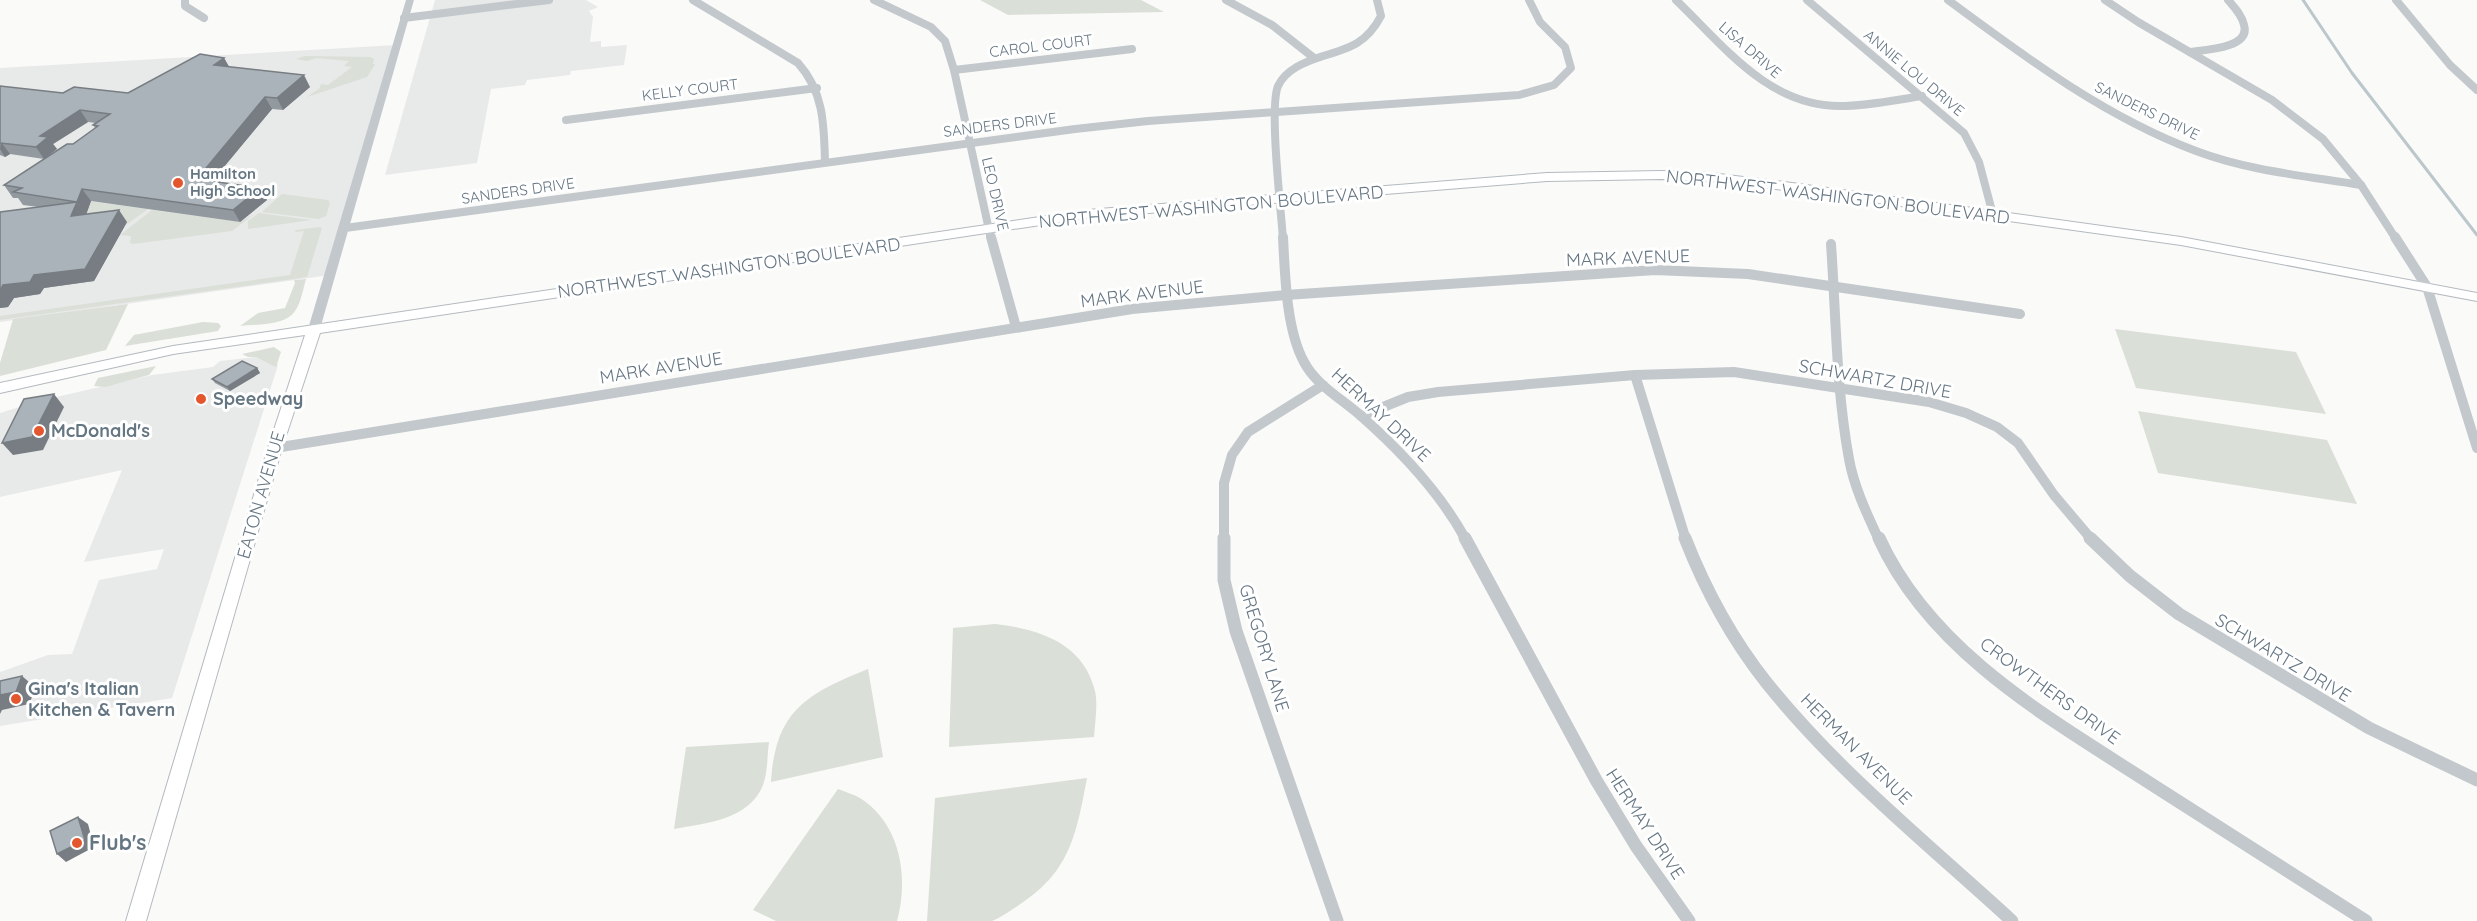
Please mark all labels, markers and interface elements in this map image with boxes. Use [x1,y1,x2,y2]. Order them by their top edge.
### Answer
street label: LISA DRIVE [1715,17,1786,82]
street label: ANNIE LOU DRIVE [1860,25,1968,120]
street label: CAROL COURT [988,30,1094,61]
street label: KELLY COURT [641,74,739,105]
street label: SANDERS DRIVE [2092,77,2203,144]
street label: SANDERS DRIVE [942,108,1058,141]
street label: LEO DRIVE [978,155,1013,233]
place label: Hamilton High School [190,164,275,200]
street label: NORTHWEST WASHINGTON BOULEVARD [1665,164,2011,229]
street label: SANDERS DRIVE [460,173,576,208]
marker: Hamilton High School [171,176,185,190]
street label: NORTHWEST WASHINGTON BOULEVARD [1038,180,1384,233]
street label: NORTHWEST WASHINGTON BOULEVARD [556,232,902,303]
street label: MARK AVENUE [1566,244,1690,271]
street label: MARK AVENUE [1079,275,1205,312]
street label: MARK AVENUE [598,346,724,389]
street label: SCHWARTZ DRIVE [1797,354,1953,403]
street label: HERMAY DRIVE [1327,363,1436,467]
place label: Speedway [213,387,303,410]
marker: Speedway [194,392,208,406]
place label: McDonald's [51,419,150,442]
marker: McDonald's [32,424,46,438]
street label: EATON AVENUE [231,428,290,561]
street label: GREGORY LANE [1234,581,1295,714]
street label: SCHWARTZ DRIVE [2211,608,2355,707]
street label: CROWTHERS DRIVE [1976,632,2125,749]
place label: Gina's Italian Kitchen & Tavern [28,677,175,721]
street label: HERMAN AVENUE [1796,688,1917,809]
marker: Gina's Italian Kitchen & Tavern [9,692,23,706]
street label: HERMAY DRIVE [1601,764,1690,884]
place label: Flub's [89,829,146,855]
marker: Flub's [70,836,84,850]

